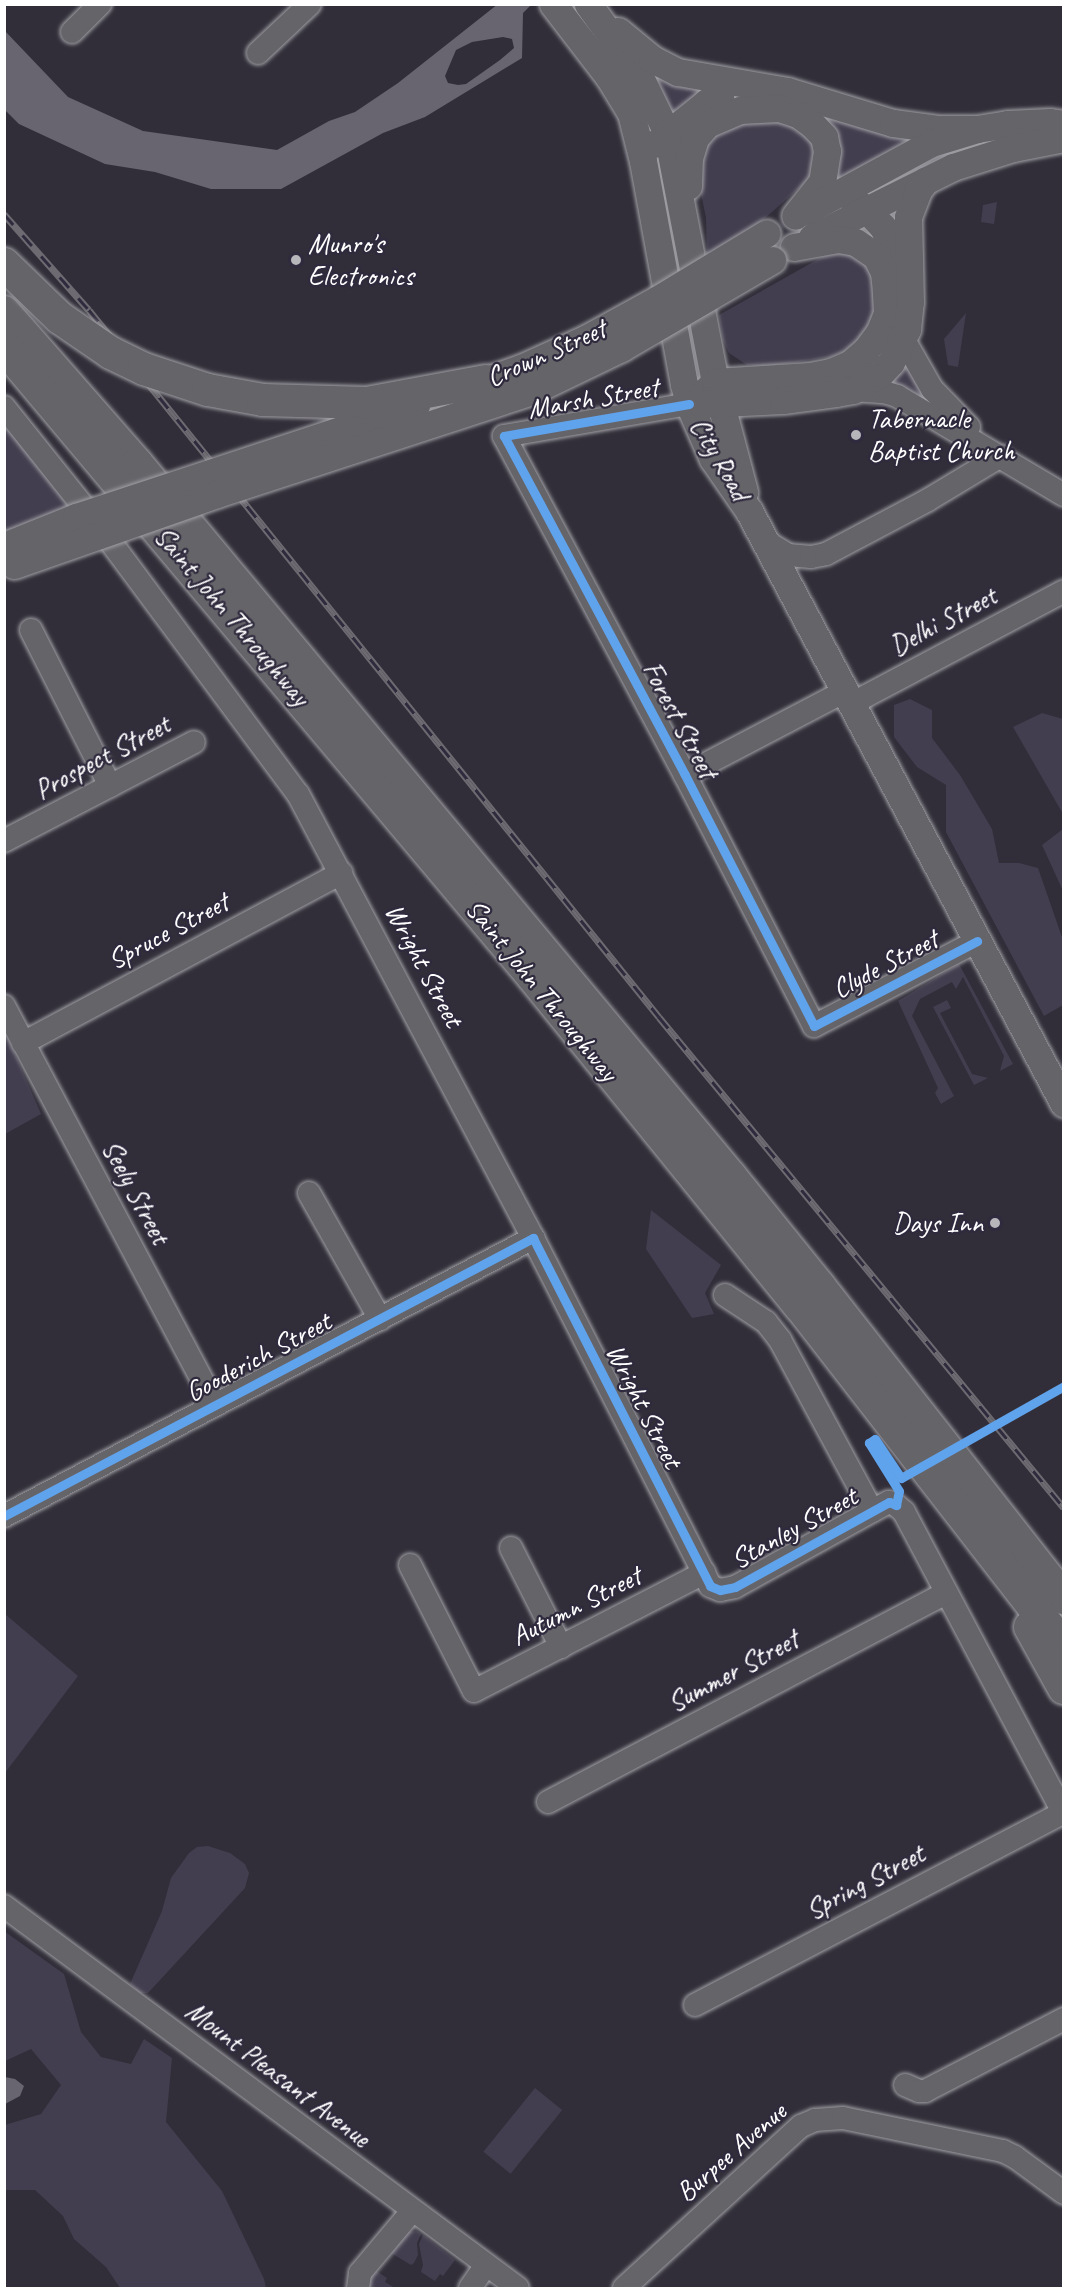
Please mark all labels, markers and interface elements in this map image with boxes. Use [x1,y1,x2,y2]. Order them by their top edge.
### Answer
place label: Munro's Electronics [308,227,414,293]
marker: Munro's Electronics [289,253,303,267]
street label: Crown Street [481,312,611,394]
street label: Marsh Street [525,370,661,426]
place label: Tabernacle Baptist Church [868,402,1016,468]
street label: City Road [683,411,757,507]
marker: Tabernacle Baptist Church [849,428,863,442]
street label: Saint John Throughway [147,519,317,713]
street label: Delhi Street [884,579,1002,663]
street label: Forest Street [635,656,725,784]
street label: Prospect Street [28,707,176,807]
street label: Spruce Street [102,885,234,977]
street label: Saint John Throughway [458,892,626,1088]
street label: Wright Street [377,897,471,1033]
street label: Clyde Street [826,922,944,1006]
street label: Seely Street [95,1134,177,1250]
place label: Days Inn [893,1206,983,1240]
marker: Days Inn [988,1216,1002,1230]
street label: Gooderich Street [179,1305,337,1409]
street label: Wright Street [598,1338,690,1474]
street label: Stanley Street [725,1480,863,1576]
street label: Autumn Street [505,1559,647,1653]
street label: Summer Street [662,1623,804,1719]
street label: Spring Street [800,1837,930,1927]
street label: Mount Pleasant Avenue [179,1994,377,2154]
street label: Burpee Avenue [669,2095,793,2209]

